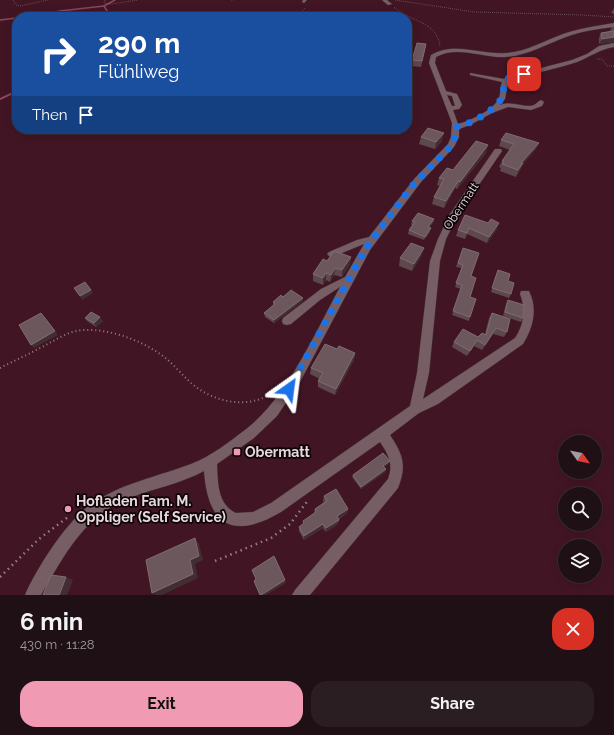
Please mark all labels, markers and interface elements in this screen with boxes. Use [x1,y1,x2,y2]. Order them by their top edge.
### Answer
text: 290 m [98,27,180,60]
icon: right [32,28,84,80]
pin [507,57,541,91]
text: Flühliweg [98,61,180,82]
icon: arrive [513,63,535,85]
icon: arrive [75,104,97,126]
text: Then [32,106,67,124]
street label: Obermatt [441,180,481,232]
position arrow [268,368,310,410]
north arrow [558,435,602,479]
map controls [558,435,602,583]
place label: Obermatt [245,444,311,460]
marker: Obermatt [232,447,242,457]
button: search [558,487,602,531]
place label: Hofladen Fam. M. Oppliger (Self Service) [76,493,226,525]
marker: Hofladen Fam. M. Oppliger (Self Service) [63,504,73,514]
button: layers [558,539,602,583]
text: 6 min [20,607,83,636]
button: close [552,608,594,650]
text: 430 m · 11:28 [20,637,94,652]
button: Exit [20,681,303,727]
button: Share [311,681,594,727]

